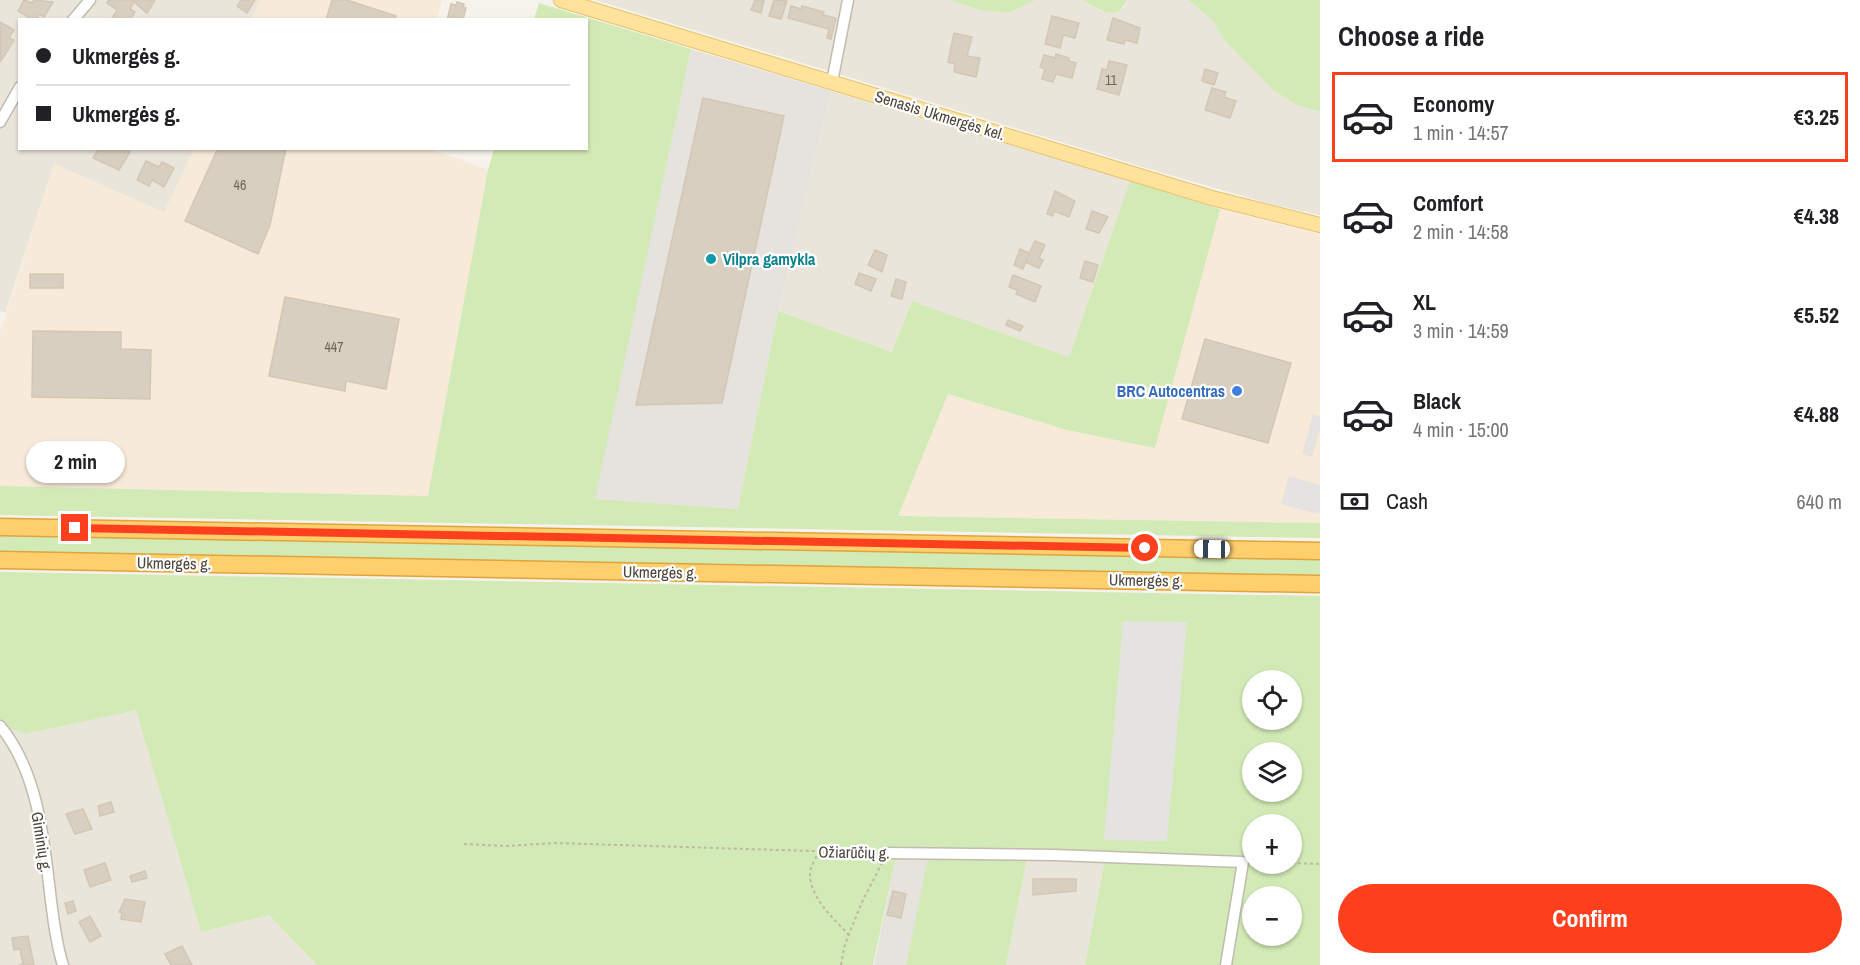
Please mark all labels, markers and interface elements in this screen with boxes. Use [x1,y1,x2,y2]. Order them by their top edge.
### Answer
text: Choose a ride [1338,18,1484,54]
text: Ukmergės g. [72,41,180,71]
house number: 11 [1105,71,1118,89]
street label: Senasis Ukmergės kel. [872,85,1008,145]
text: Economy [1413,89,1494,119]
icon: car [1341,90,1395,144]
text: Ukmergės g. [72,99,180,129]
text: €3.25 [1794,102,1839,132]
text: 1 min · 14:57 [1413,119,1509,146]
house number: 46 [234,176,246,194]
text: Comfort [1413,188,1483,218]
icon: car [1341,189,1395,243]
text: €4.38 [1794,201,1839,231]
text: 2 min · 14:58 [1413,218,1509,245]
place label: Vilpra gamykla [723,248,816,270]
marker: Vilpra gamykla [704,252,718,266]
text: XL [1413,287,1436,317]
icon: car [1341,288,1395,342]
text: €5.52 [1794,300,1839,330]
text: 3 min · 14:59 [1413,317,1509,344]
house number: 447 [324,338,344,356]
place label: BRC Autocentras [1117,380,1225,402]
marker: BRC Autocentras [1230,384,1244,398]
text: Black [1413,386,1461,416]
icon: car [1341,387,1395,441]
text: €4.88 [1794,399,1839,429]
text: 4 min · 15:00 [1413,416,1509,443]
callout: 2 min [26,441,124,483]
text: 2 min [54,448,97,475]
icon: cash [1338,485,1371,518]
text: Cash [1386,486,1428,516]
text: 640 m [1796,488,1842,515]
route end [61,514,88,541]
route start [1131,534,1158,561]
car [1194,540,1230,558]
street label: Ukmergės g. [137,551,211,575]
street label: Ukmergės g. [623,560,697,584]
street label: Ukmergės g. [1109,568,1183,592]
map controls [1242,670,1302,946]
button: locate [1242,670,1302,730]
button: layers [1242,742,1302,802]
street label: Giminių g. [26,810,58,874]
button: + [1242,814,1302,874]
street label: Ožiarūčių g. [818,840,890,864]
button: Confirm [1338,884,1842,953]
button: − [1242,886,1302,946]

